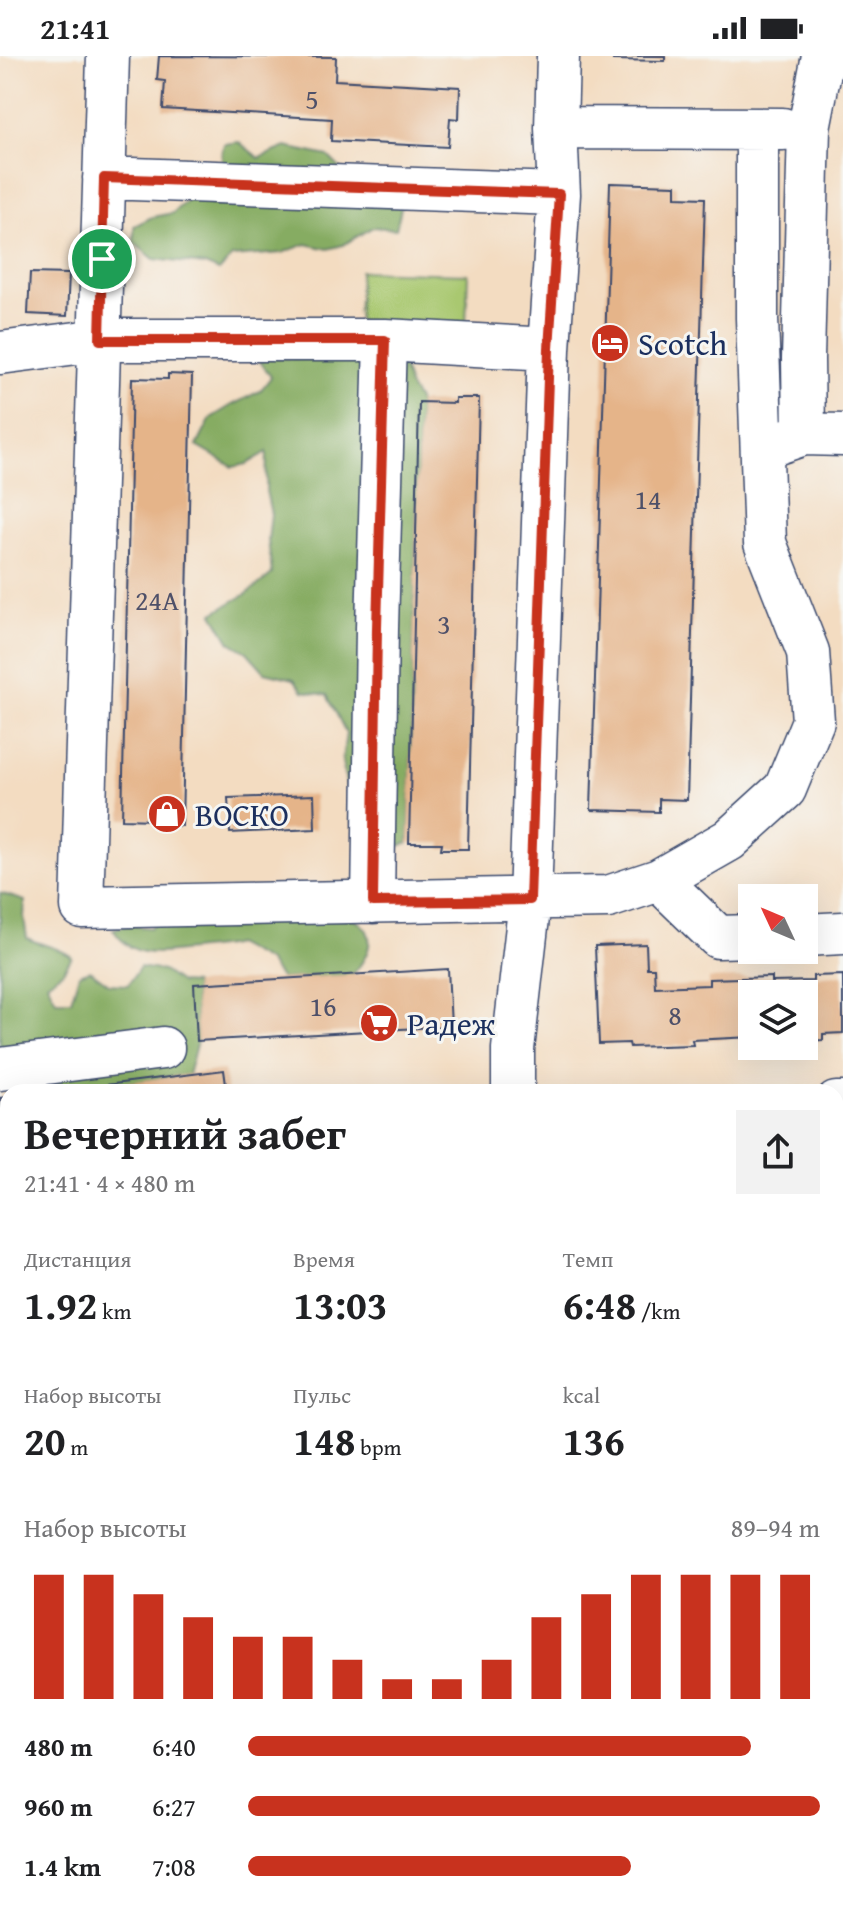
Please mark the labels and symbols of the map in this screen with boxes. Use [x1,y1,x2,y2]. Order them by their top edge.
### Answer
house number: 5 [305,78,319,119]
pin [68,225,136,293]
place label: Scotch [638,320,727,367]
hotel icon: Scotch [589,322,631,364]
house number: 14 [635,478,661,519]
house number: 24А [135,579,179,620]
house number: 3 [437,603,451,644]
place label: ВОСКО [195,791,289,838]
shop icon: ВОСКО [146,793,188,835]
north arrow [738,884,818,964]
house number: 16 [310,985,336,1026]
house number: 8 [668,994,682,1035]
place label: Радеж [407,1000,496,1047]
supermarket icon: Радеж [358,1002,400,1044]

